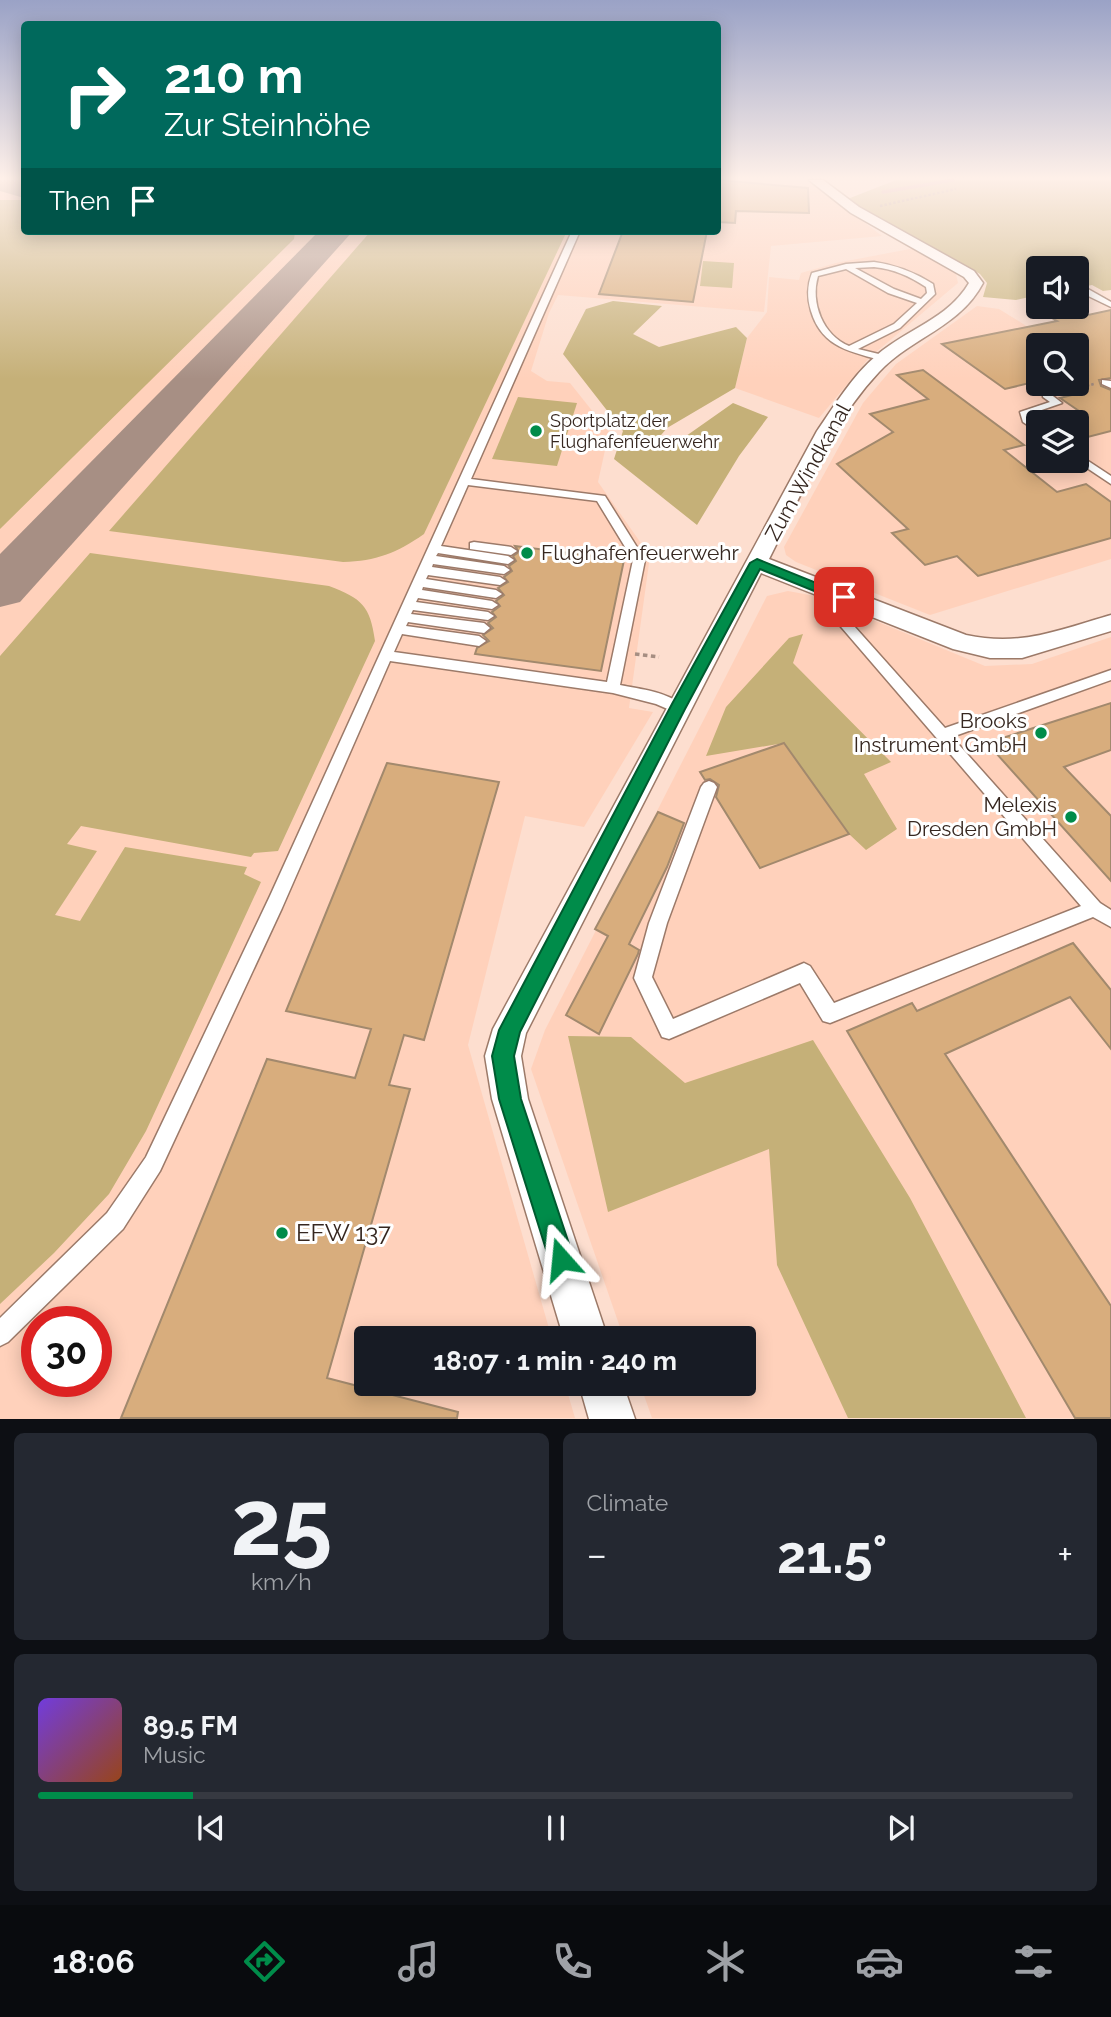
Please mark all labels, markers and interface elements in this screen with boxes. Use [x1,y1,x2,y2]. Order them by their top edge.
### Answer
text: 210 m [164,47,303,104]
icon: right [49,49,140,140]
text: Zur Steinhöhe [164,106,371,143]
icon: arrive [124,182,162,220]
text: Then [49,186,110,216]
map controls [1026,256,1089,473]
button: sound [1026,256,1089,319]
button: search [1026,333,1089,396]
street label: Zum Windkanal [760,398,856,545]
place label: Sportplatz der Flughafenfeuerwehr [550,410,720,452]
button: layers [1026,410,1089,473]
marker: Sportplatz der Flughafenfeuerwehr [528,423,544,439]
place label: Flughafenfeuerwehr [541,540,740,565]
marker: Flughafenfeuerwehr [519,545,535,561]
pin [814,567,874,627]
icon: arrive [825,578,863,616]
place label: Brooks Instrument GmbH [854,708,1027,757]
marker: Brooks Instrument GmbH [1033,725,1049,741]
place label: Melexis Dresden GmbH [907,792,1057,841]
marker: Melexis Dresden GmbH [1063,809,1079,825]
place label: EFW 137 [296,1218,391,1247]
position arrow [524,1222,598,1296]
marker: EFW 137 [274,1225,290,1241]
speed limit sign: 30 [21,1306,112,1397]
text: 18:07 · 1 min · 240 m [433,1346,677,1376]
text: 25 [230,1469,332,1576]
text: Climate [587,1489,668,1516]
text: 21.5° [777,1524,887,1585]
text: − [587,1532,607,1577]
text: + [1057,1532,1073,1577]
text: km/h [251,1568,312,1595]
text: 89.5 FM [143,1711,238,1741]
text: Music [143,1741,206,1768]
icon: previous [192,1809,230,1847]
icon: pause [537,1809,575,1847]
icon: next [882,1809,920,1847]
icon: directions [240,1937,289,1986]
icon: music [394,1937,443,1986]
icon: phone [548,1937,597,1986]
icon: climate [701,1937,750,1986]
icon: car [855,1937,904,1986]
icon: filters [1009,1937,1058,1986]
text: 18:06 [52,1943,135,1980]

